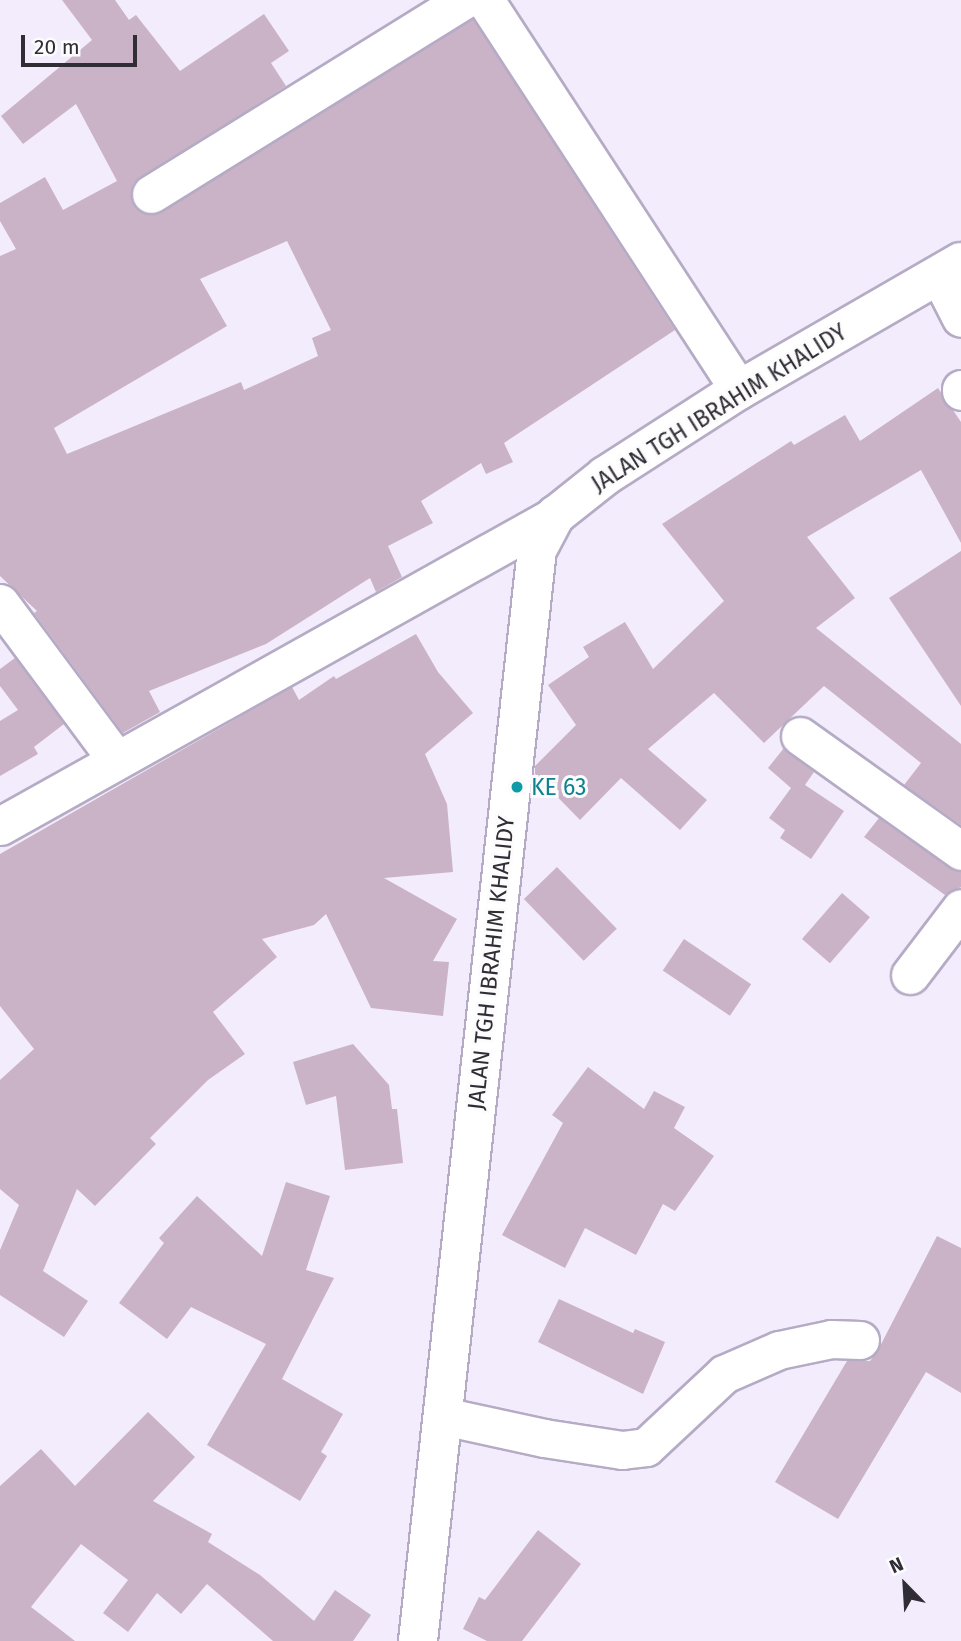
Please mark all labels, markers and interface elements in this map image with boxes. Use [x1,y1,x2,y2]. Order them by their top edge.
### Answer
scale bar [24,21,140,65]
text: 20 m [34,34,80,60]
street label: JALAN TGH IBRAHIM KHALIDY [586,318,852,498]
place label: KE 63 [531,773,586,801]
marker: KE 63 [509,779,525,795]
street label: JALAN TGH IBRAHIM KHALIDY [462,815,520,1111]
north arrow [870,1550,940,1620]
text: N [886,1552,907,1578]

